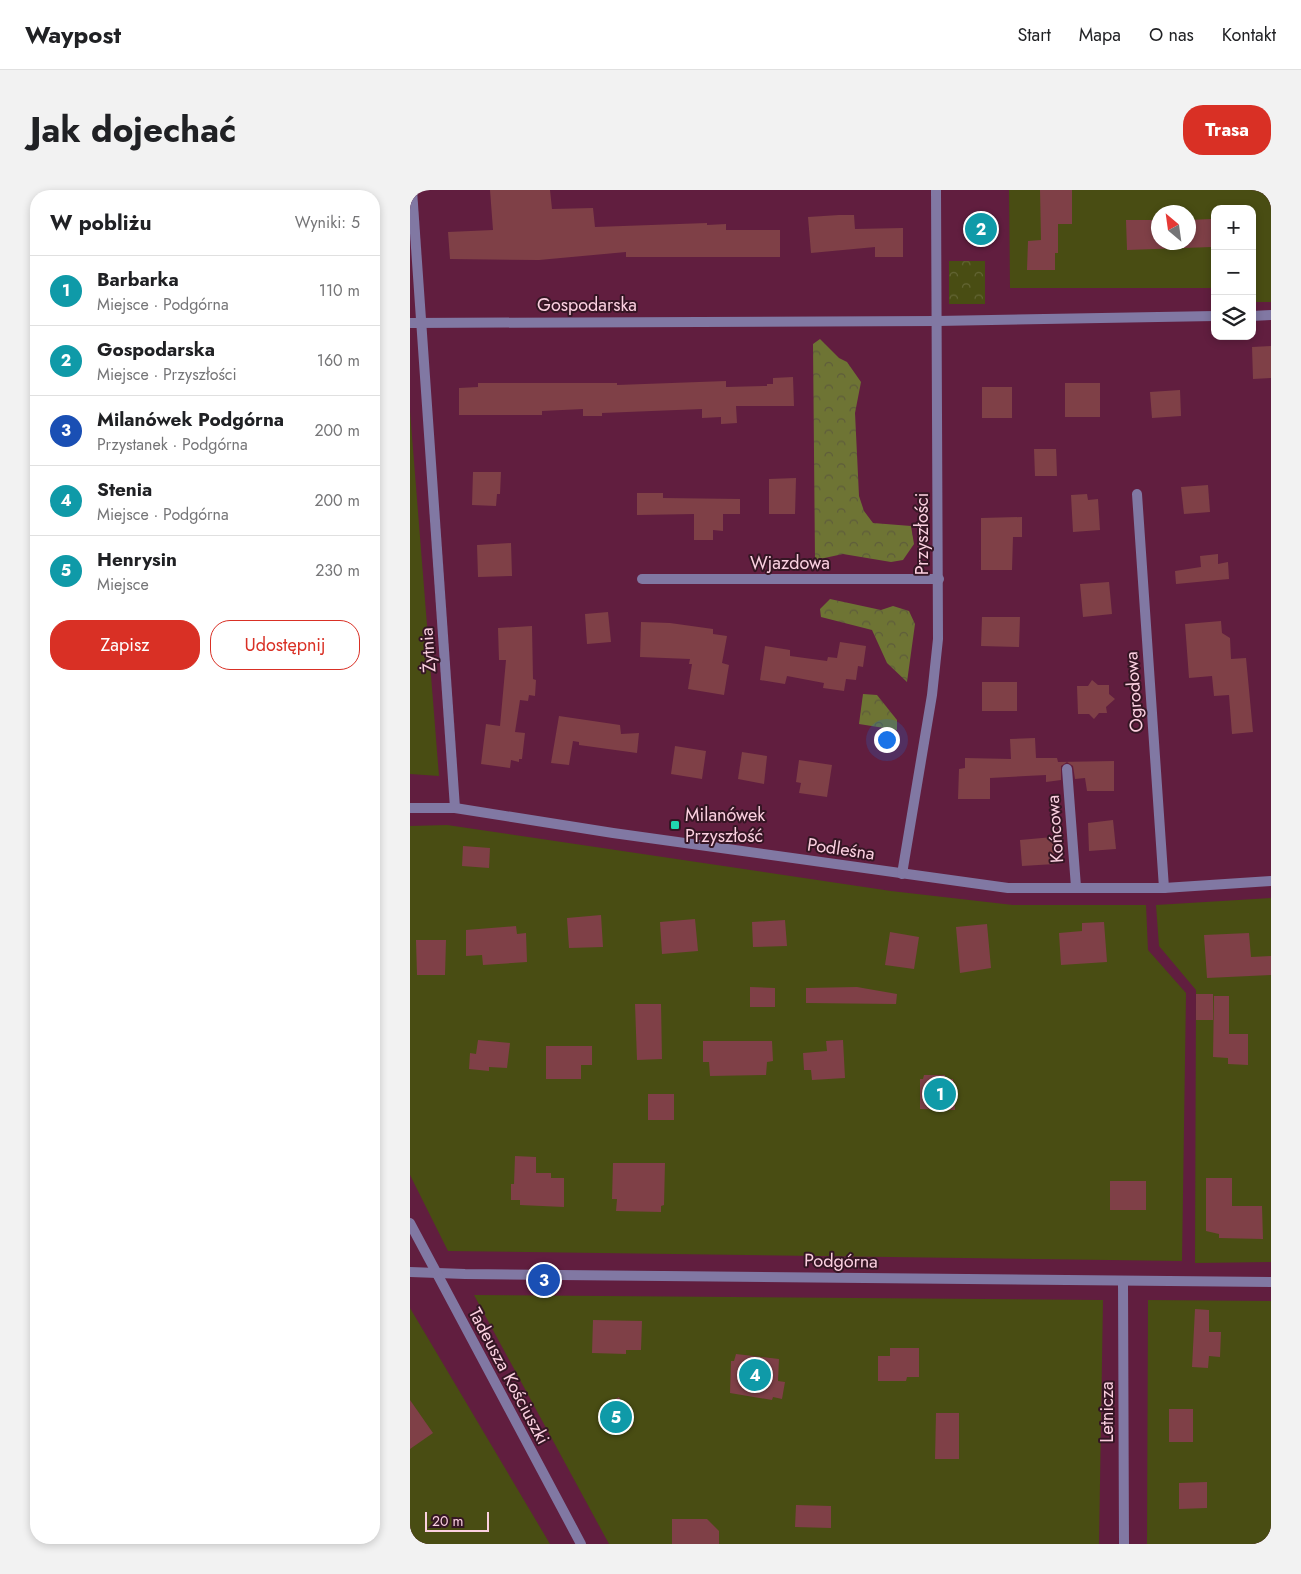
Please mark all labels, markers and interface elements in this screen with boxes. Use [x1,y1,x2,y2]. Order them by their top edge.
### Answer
text: Waypost [25,17,121,52]
text: Start [1017,22,1051,48]
text: Mapa [1079,22,1121,48]
text: O nas [1149,22,1194,48]
text: Kontakt [1222,22,1276,48]
text: Jak dojechać [30,105,236,155]
button: Trasa [1183,105,1271,155]
north arrow [1151,205,1196,250]
map controls [1211,205,1256,340]
button: + [1211,205,1256,250]
text: W pobliżu [50,208,151,238]
pin: 2 [965,210,997,248]
text: Wyniki: 5 [295,211,360,234]
button: − [1211,250,1256,295]
text: Barbarka [97,266,179,293]
text: 1 [62,279,70,302]
text: 110 m [319,279,360,302]
street label: Gospodarska [537,292,637,318]
text: Miejsce · Podgórna [97,293,229,316]
button: layers [1211,295,1256,340]
text: Gospodarska [97,336,215,363]
text: 2 [61,349,71,372]
text: 160 m [317,349,360,372]
text: Miejsce · Przyszłości [97,363,237,386]
text: Milanówek Podgórna [97,406,284,433]
text: 3 [61,419,71,442]
text: 200 m [314,419,360,442]
text: Przystanek · Podgórna [97,433,248,456]
text: Stenia [97,476,152,503]
text: 4 [60,489,72,512]
text: 200 m [314,489,360,512]
street label: Przyszłości [909,493,935,575]
text: Miejsce · Podgórna [97,503,229,526]
text: Henrysin [97,546,177,573]
street label: Wjazdowa [750,550,830,576]
text: 5 [61,559,71,582]
text: 230 m [315,559,360,582]
text: Miejsce [97,573,149,596]
button: Zapisz [50,620,200,670]
button: Udostępnij [210,620,360,670]
street label: Żytnia [413,627,443,673]
street label: Ogrodowa [1118,651,1150,733]
your location [874,727,900,753]
street label: Końcowa [1040,794,1070,864]
place label: Milanówek Przyszłość [685,802,765,849]
marker: Milanówek Przyszłość [669,819,681,831]
street label: Podleśna [805,831,877,867]
pin: 1 [924,1075,956,1113]
street label: Podgórna [804,1247,878,1275]
pin: 3 [528,1261,560,1299]
street label: Tadeusza Kościuszki [462,1303,556,1449]
pin: 4 [739,1356,771,1394]
street label: Letnicza [1094,1381,1120,1443]
pin: 5 [600,1398,632,1436]
scale bar [425,1509,489,1532]
text: 20 m [432,1511,464,1531]

